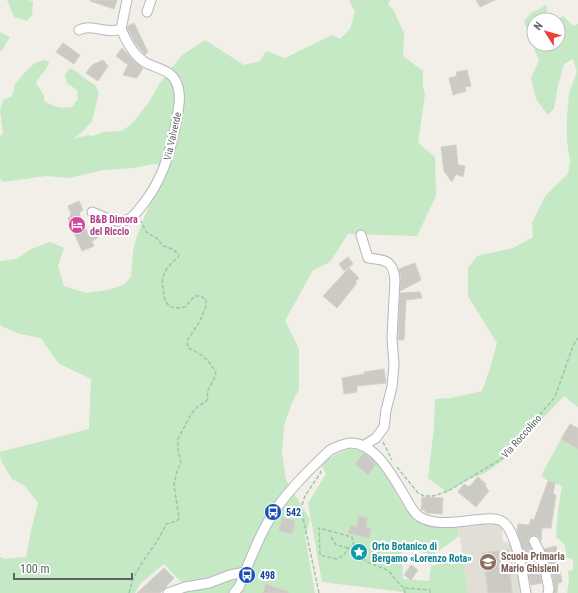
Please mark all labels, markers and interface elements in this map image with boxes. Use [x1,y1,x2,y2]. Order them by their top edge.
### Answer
north arrow [526,12,566,52]
text: N [531,19,546,33]
street label: Via Valverde [162,111,183,161]
place label: B&B Dimora del Riccio [90,214,138,237]
hotel icon: B&B Dimora del Riccio [67,215,87,235]
street label: Via Roccolino [499,413,544,460]
bus stop icon: 542 [263,502,283,522]
place label: 542 [286,507,301,518]
place label: Orto Botanico di Bergamo «Lorenzo Rota» [372,541,472,564]
place icon: Orto Botanico di Bergamo «Lorenzo Rota» [349,542,369,562]
place label: Scuola Primaria Mario Ghisleni [501,551,565,574]
school or university icon: Scuola Primaria Mario Ghisleni [478,552,498,572]
scale bar [14,555,132,581]
text: 100 m [20,562,50,576]
bus stop icon: 498 [237,565,257,585]
place label: 498 [260,570,275,581]

